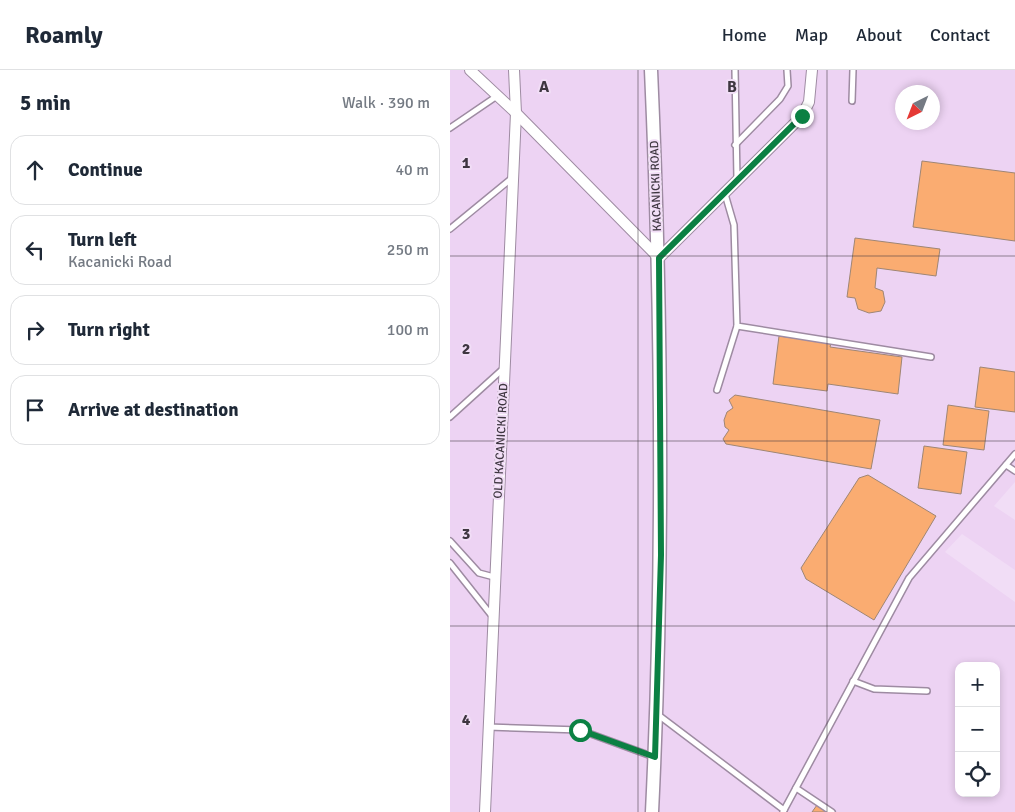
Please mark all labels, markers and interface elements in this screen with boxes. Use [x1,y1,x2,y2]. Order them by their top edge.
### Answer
text: Roamly [25,20,103,50]
text: Home [722,24,767,46]
text: Map [795,24,828,46]
text: About [856,24,902,46]
text: Contact [930,24,990,46]
text: A [539,77,550,97]
text: B [727,77,737,97]
north arrow [895,85,940,130]
text: 5 min [20,90,71,116]
text: Walk · 390 m [342,93,430,113]
route end [791,105,814,128]
street label: KACANICKI ROAD [647,140,665,232]
text: 1 [462,153,471,173]
icon: ahead [21,156,49,184]
text: Continue [68,158,143,182]
text: 40 m [395,160,429,180]
text: Turn left [68,228,137,252]
icon: left [21,236,49,264]
text: 250 m [387,240,429,260]
text: Kacanicki Road [68,252,172,272]
icon: right [21,316,49,344]
text: Turn right [68,318,150,342]
text: 100 m [387,320,429,340]
text: 2 [462,339,470,359]
street label: OLD KACANICKI ROAD [490,383,512,499]
icon: arrive [21,396,49,424]
text: Arrive at destination [68,398,239,422]
text: 3 [462,524,470,544]
map controls [955,662,1000,797]
button: + [955,662,1000,707]
button: − [955,707,1000,752]
text: 4 [462,710,471,730]
route start [569,719,592,742]
button: locate [955,752,1000,797]

